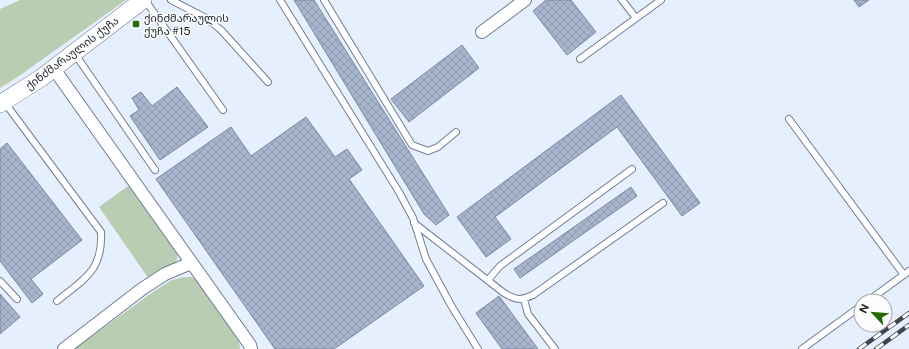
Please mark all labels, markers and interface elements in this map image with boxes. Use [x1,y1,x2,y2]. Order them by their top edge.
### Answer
place label: ქინძმარაულის ქუჩა #15 [144,12,229,38]
street label: ქინძმარაულის ქუჩა [23,14,121,93]
marker: ქინძმარაულის ქუჩა #15 [131,19,141,29]
north arrow [853,293,893,333]
text: N [857,302,871,315]

